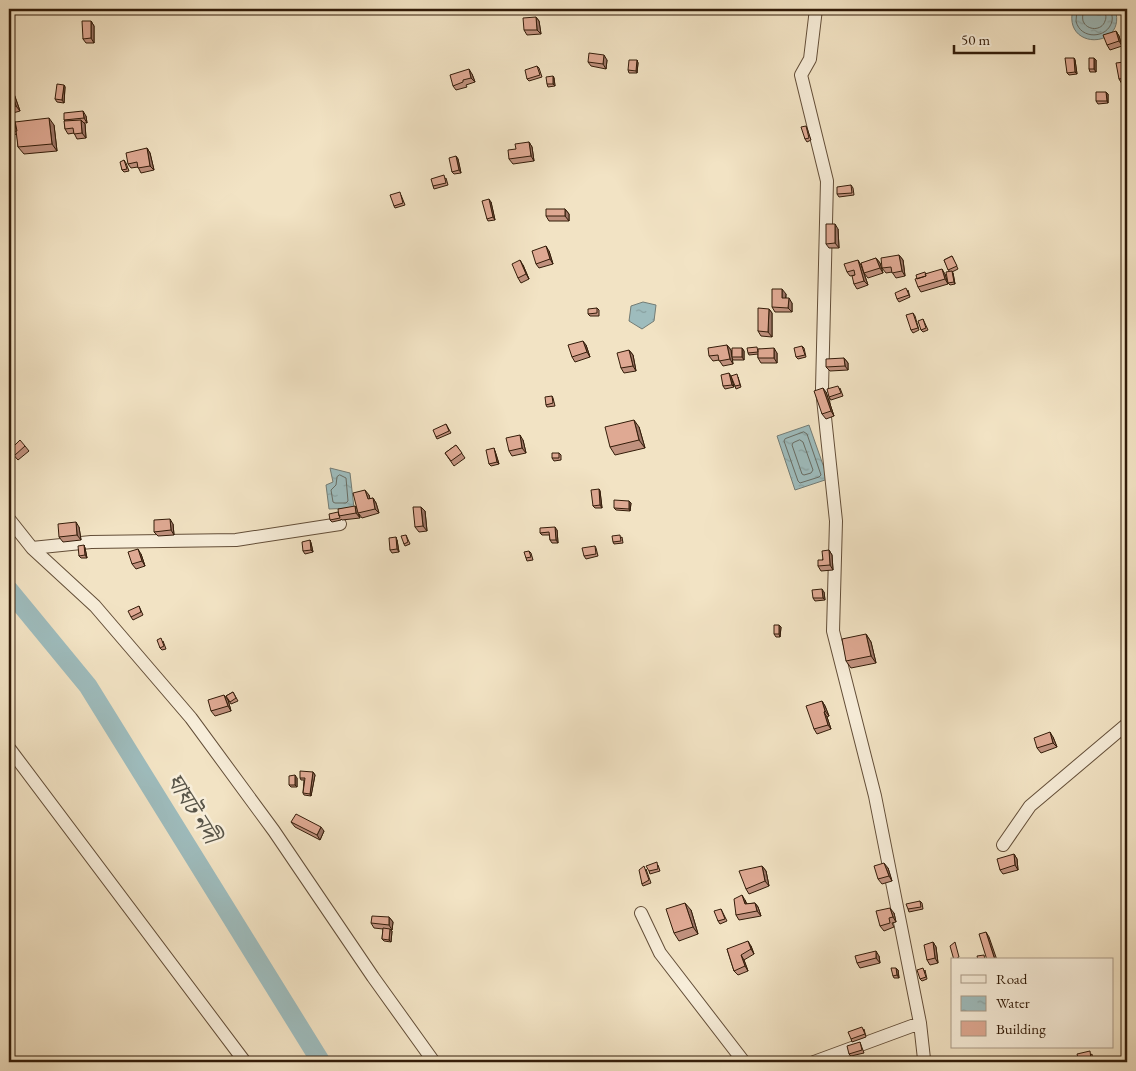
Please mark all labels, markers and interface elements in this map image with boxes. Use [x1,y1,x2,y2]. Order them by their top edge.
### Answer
scale bar [954,22,1034,54]
text: 50 m [961,30,990,49]
water label: ঘাঘট নদী [160,767,229,851]
legend [951,958,1114,1048]
text: Road [996,969,1028,988]
text: Water [996,993,1030,1012]
text: Building [996,1019,1046,1038]

